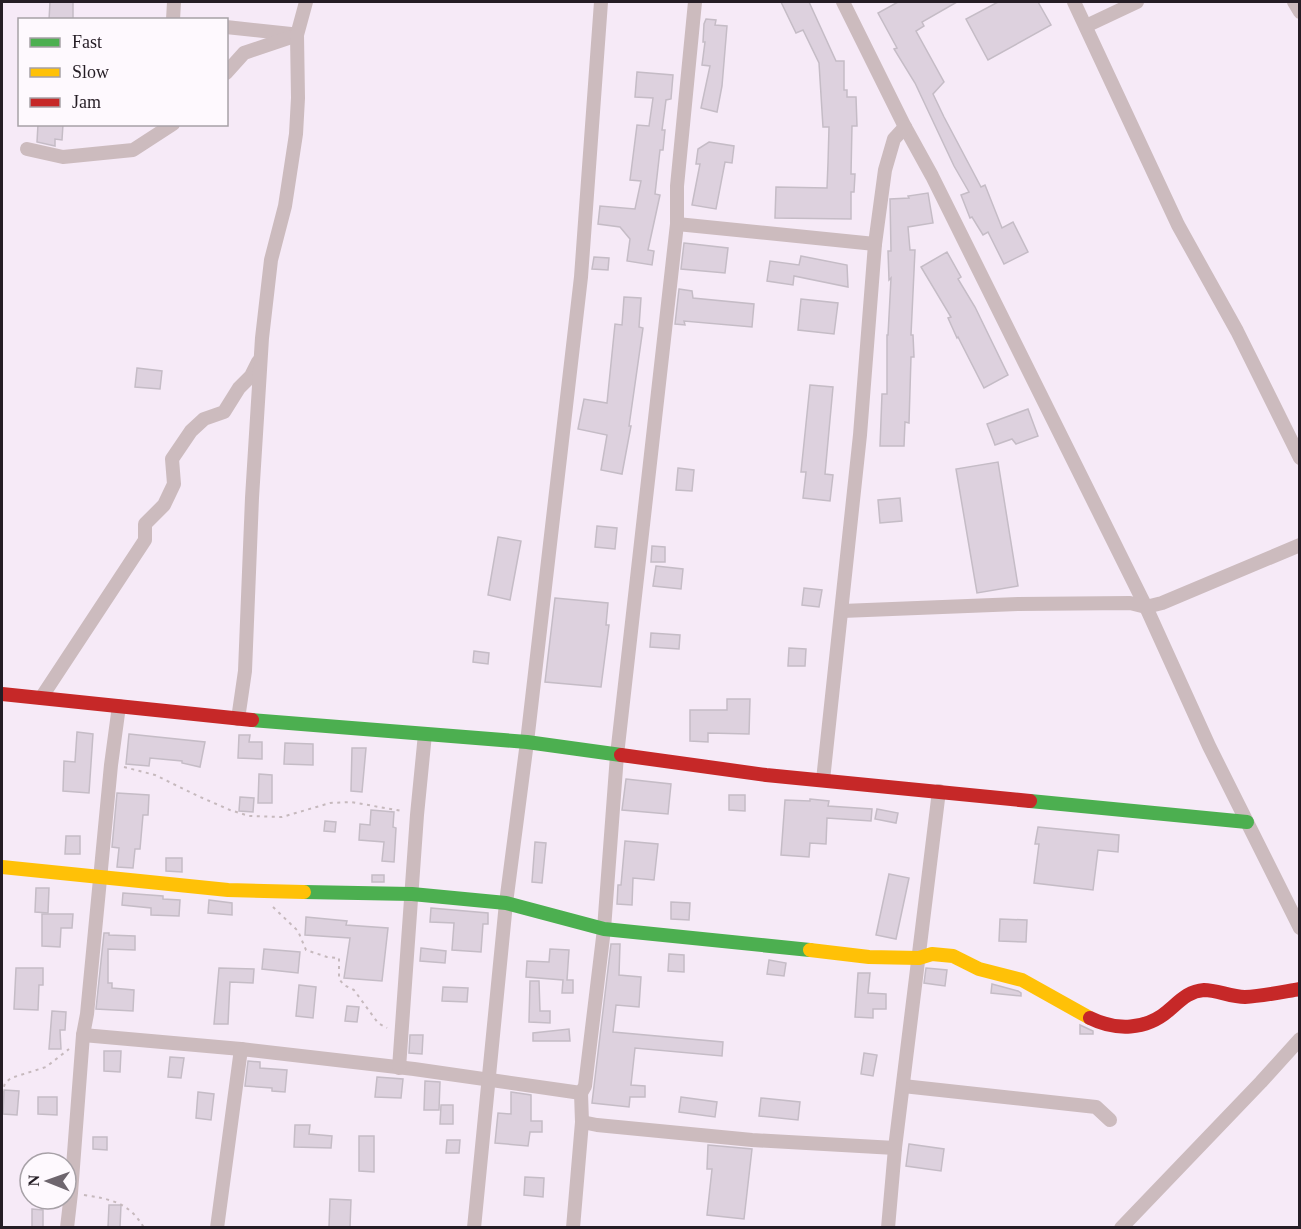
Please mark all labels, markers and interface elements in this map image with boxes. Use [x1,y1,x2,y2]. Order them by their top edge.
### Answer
legend [18,18,228,126]
text: Fast [72,32,102,52]
text: Slow [72,62,109,82]
text: Jam [72,92,101,112]
north arrow [18,1151,78,1211]
text: N [25,1174,42,1187]

